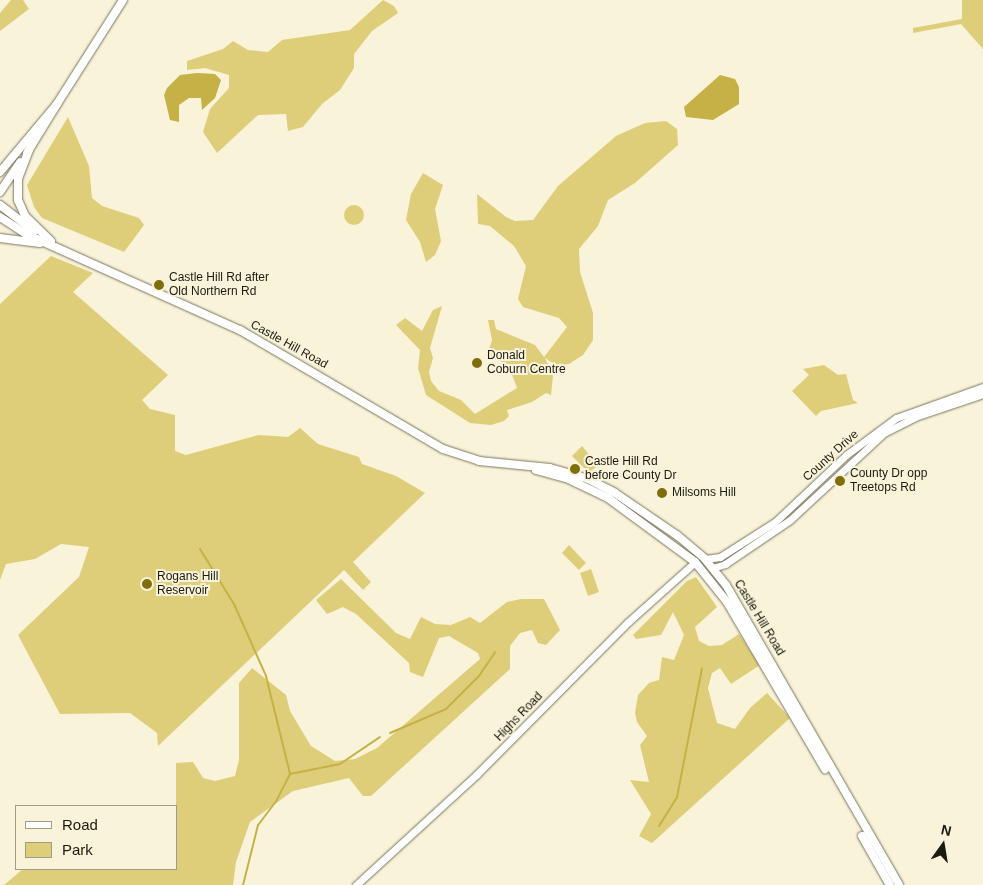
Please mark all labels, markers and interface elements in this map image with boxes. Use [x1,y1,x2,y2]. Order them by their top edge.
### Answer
place label: Castle Hill Rd after Old Northern Rd [169,271,269,299]
marker: Castle Hill Rd after Old Northern Rd [153,279,165,291]
street label: Castle Hill Road [248,318,330,372]
place label: Donald Coburn Centre [487,349,566,377]
marker: Donald Coburn Centre [471,357,483,369]
street label: County Drive [800,427,862,485]
place label: Castle Hill Rd before County Dr [585,455,676,483]
marker: Castle Hill Rd before County Dr [569,463,581,475]
place label: County Dr opp Treetops Rd [850,467,927,495]
marker: County Dr opp Treetops Rd [834,475,846,487]
place label: Milsoms Hill [672,486,736,500]
marker: Milsoms Hill [656,487,668,499]
place label: Rogans Hill Reservoir [157,570,218,598]
street label: Castle Hill Road [731,577,787,659]
marker: Rogans Hill Reservoir [141,578,153,590]
street label: Highs Road [492,689,546,745]
legend [15,805,178,870]
text: Road [62,816,98,833]
north arrow [918,820,968,870]
text: N [940,821,953,839]
text: Park [62,841,93,858]

